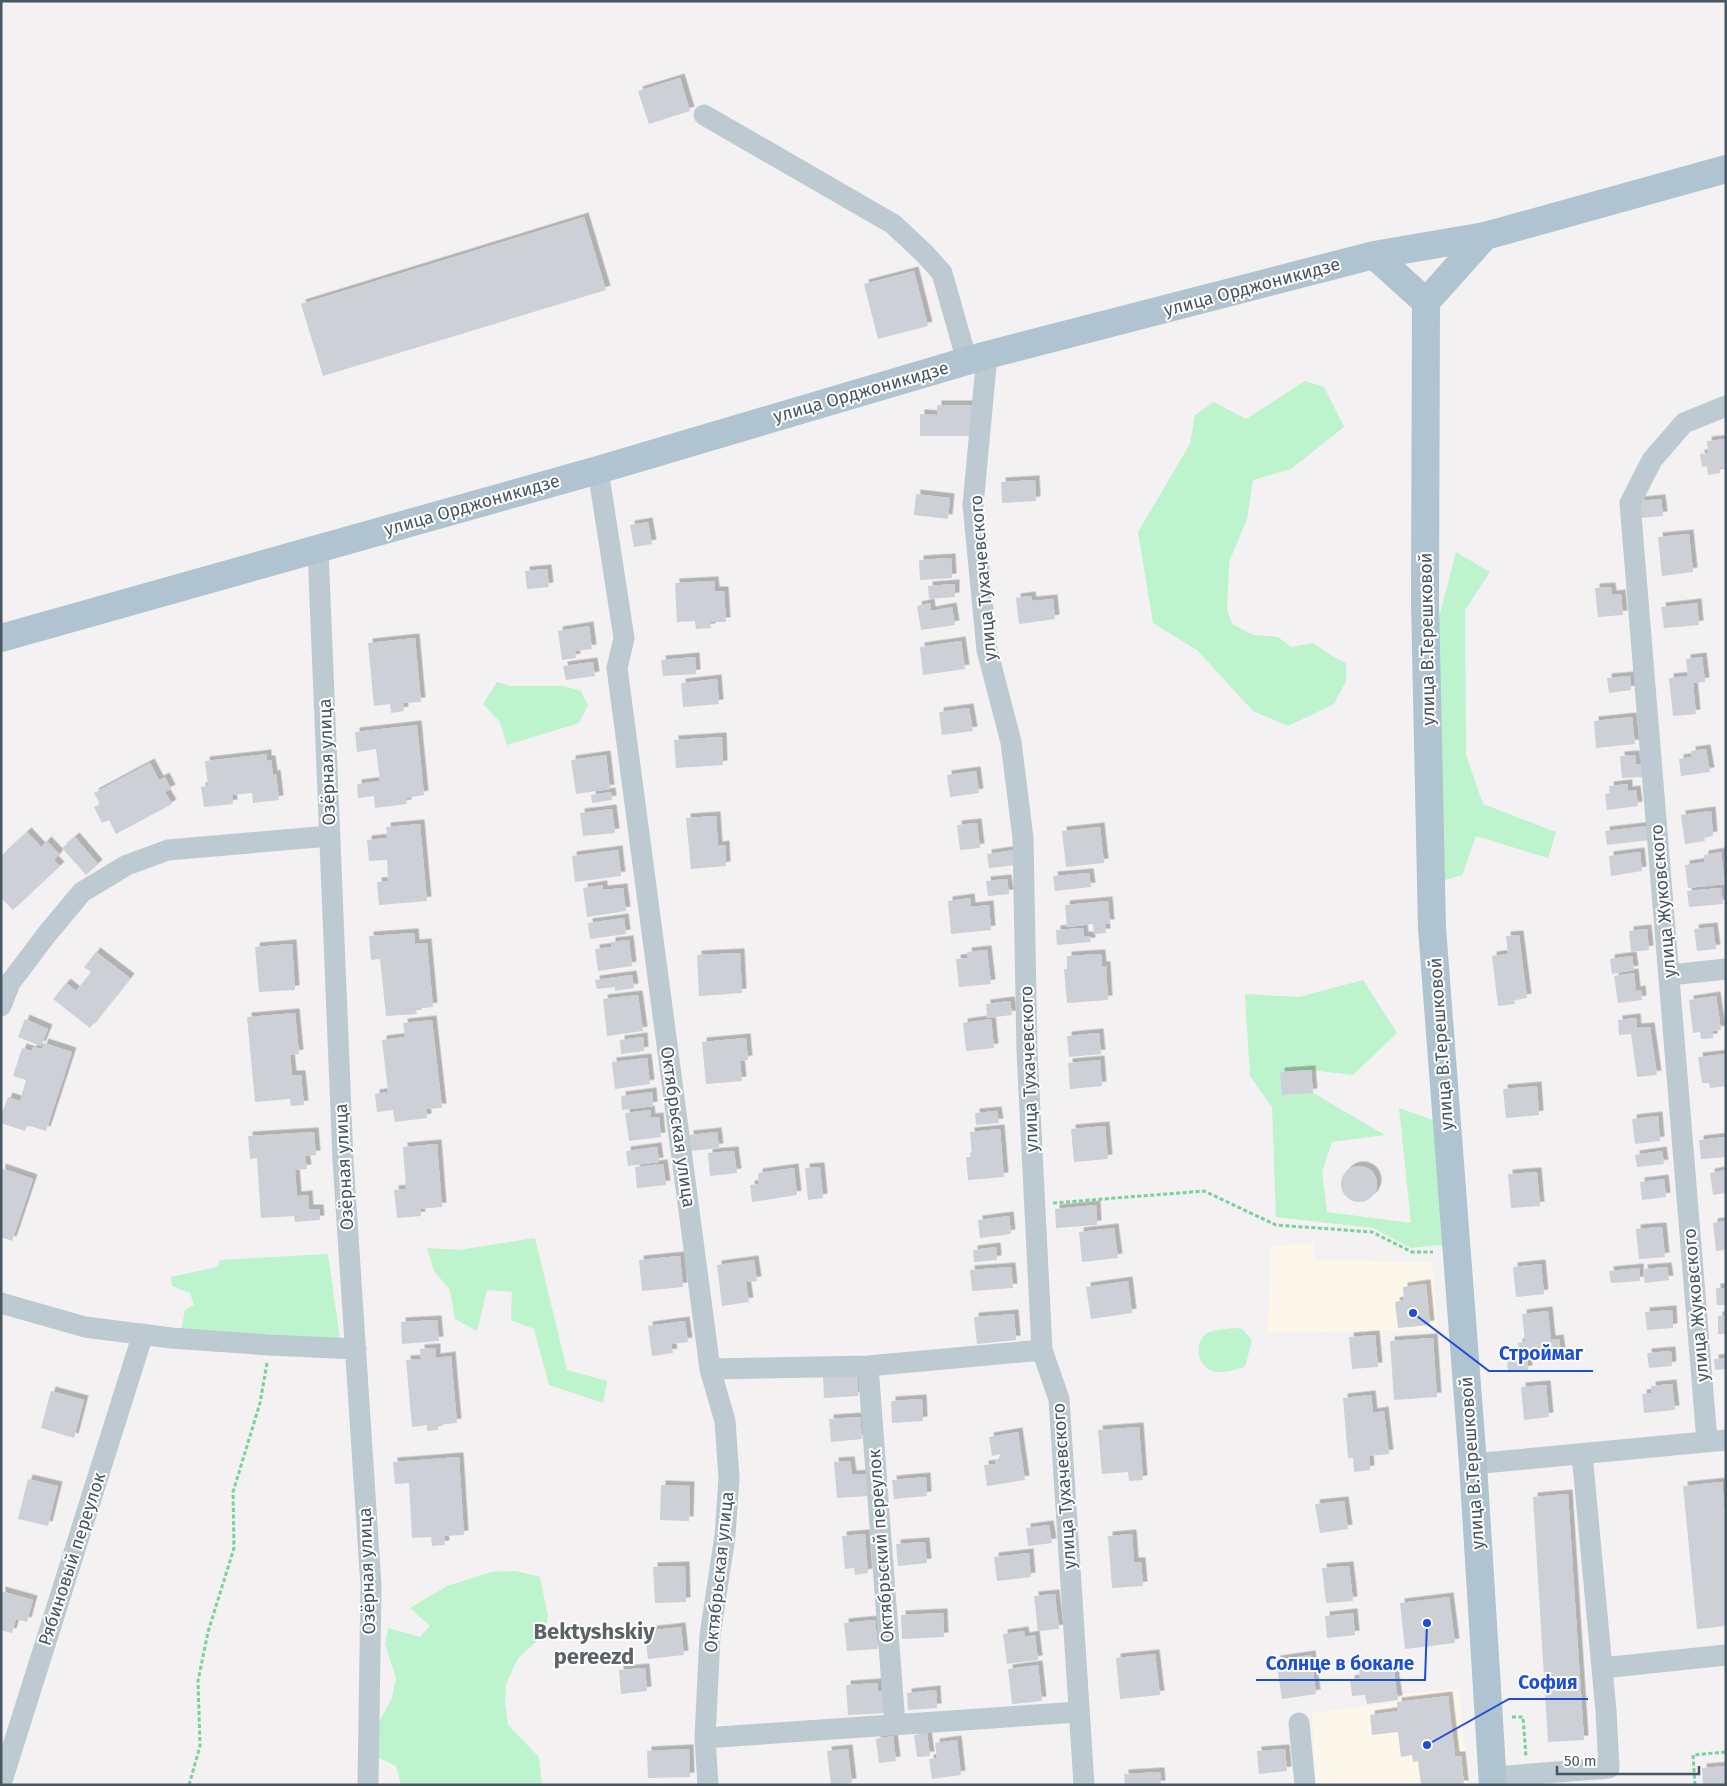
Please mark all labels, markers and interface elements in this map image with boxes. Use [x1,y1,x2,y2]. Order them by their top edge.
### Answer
street label: улица Орджоникидзе [1161,253,1343,321]
street label: улица Орджоникидзе [771,356,951,428]
street label: улица Орджоникидзе [382,469,562,541]
street label: улица Тухачевского [965,494,1001,662]
street label: улица В.Терешковой [1414,552,1440,726]
street label: Озёрная улица [314,698,340,826]
street label: улица Жуковского [1645,823,1681,979]
street label: улица В.Терешковой [1424,957,1458,1131]
street label: улица Тухачевского [1015,985,1043,1153]
street label: Октябрьская улица [656,1045,700,1209]
street label: Озёрная улица [330,1103,358,1231]
street label: улица Жуковского [1678,1227,1714,1383]
callout: Строймаг [1489,1337,1593,1371]
text: Строймаг [1499,1342,1584,1365]
street label: улица В.Терешковой [1455,1376,1489,1550]
street label: улица Тухачевского [1047,1402,1081,1570]
street label: Октябрьский переулок [863,1448,899,1643]
street label: Рябиновый переулок [34,1469,111,1648]
street label: Октябрьская улица [700,1490,738,1654]
street label: Озёрная улица [354,1507,380,1635]
district label: Bektyshskiy pereezd [533,1618,655,1670]
callout: Солнце в бокале [1256,1646,1425,1680]
text: Солнце в бокале [1266,1652,1414,1675]
callout: София [1509,1665,1588,1699]
text: София [1518,1671,1578,1694]
scale bar [1557,1744,1700,1776]
text: 50 m [1564,1752,1597,1770]

